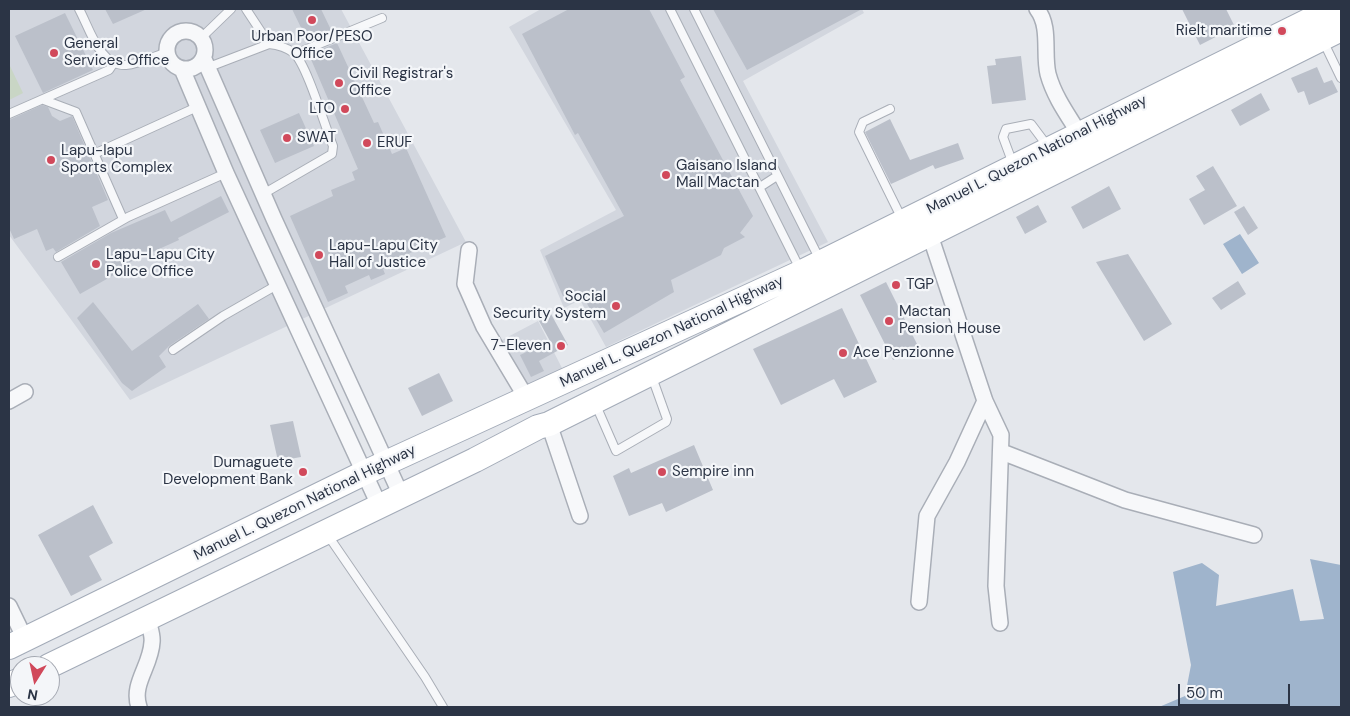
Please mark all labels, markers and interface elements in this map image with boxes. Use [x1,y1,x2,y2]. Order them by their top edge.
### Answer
marker: Urban Poor/PESO Office [306,14,318,26]
place label: Rielt maritime [1176,22,1272,40]
marker: Rielt maritime [1276,25,1288,37]
place label: Urban Poor/PESO Office [251,28,373,63]
place label: General Services Office [64,35,169,70]
marker: General Services Office [48,47,60,59]
place label: Civil Registrar's Office [349,65,453,100]
marker: Civil Registrar's Office [333,77,345,89]
street label: Manuel L. Quezon National Highway [924,91,1150,219]
place label: LTO [309,100,335,118]
marker: LTO [339,103,351,115]
place label: SWAT [297,129,336,147]
marker: SWAT [281,132,293,144]
place label: ERUF [377,134,412,152]
marker: ERUF [361,137,373,149]
place label: Lapu-lapu Sports Complex [61,142,172,177]
marker: Lapu-lapu Sports Complex [45,154,57,166]
place label: Gaisano Island Mall Mactan [676,157,777,192]
marker: Gaisano Island Mall Mactan [660,169,672,181]
place label: Lapu-Lapu City Hall of Justice [329,237,438,272]
place label: Lapu-Lapu City Police Office [106,246,215,281]
marker: Lapu-Lapu City Hall of Justice [313,249,325,261]
marker: Lapu-Lapu City Police Office [90,258,102,270]
street label: Manuel L. Quezon National Highway [557,272,787,392]
place label: TGP [906,276,934,294]
marker: TGP [890,279,902,291]
place label: Social Security System [493,288,606,323]
marker: Social Security System [610,300,622,312]
place label: Mactan Pension House [899,303,1001,338]
marker: Mactan Pension House [883,315,895,327]
place label: 7-Eleven [491,337,551,355]
marker: 7-Eleven [555,340,567,352]
place label: Ace Penzionne [853,344,954,362]
marker: Ace Penzionne [837,347,849,359]
street label: Manuel L. Quezon National Highway [191,441,419,565]
place label: Dumaguete Development Bank [163,454,293,489]
place label: Sempire inn [672,463,754,481]
marker: Dumaguete Development Bank [297,466,309,478]
marker: Sempire inn [656,466,668,478]
north arrow [10,656,60,706]
scale bar [1180,674,1292,706]
text: 50 m [1186,683,1223,703]
text: N [26,685,39,705]

